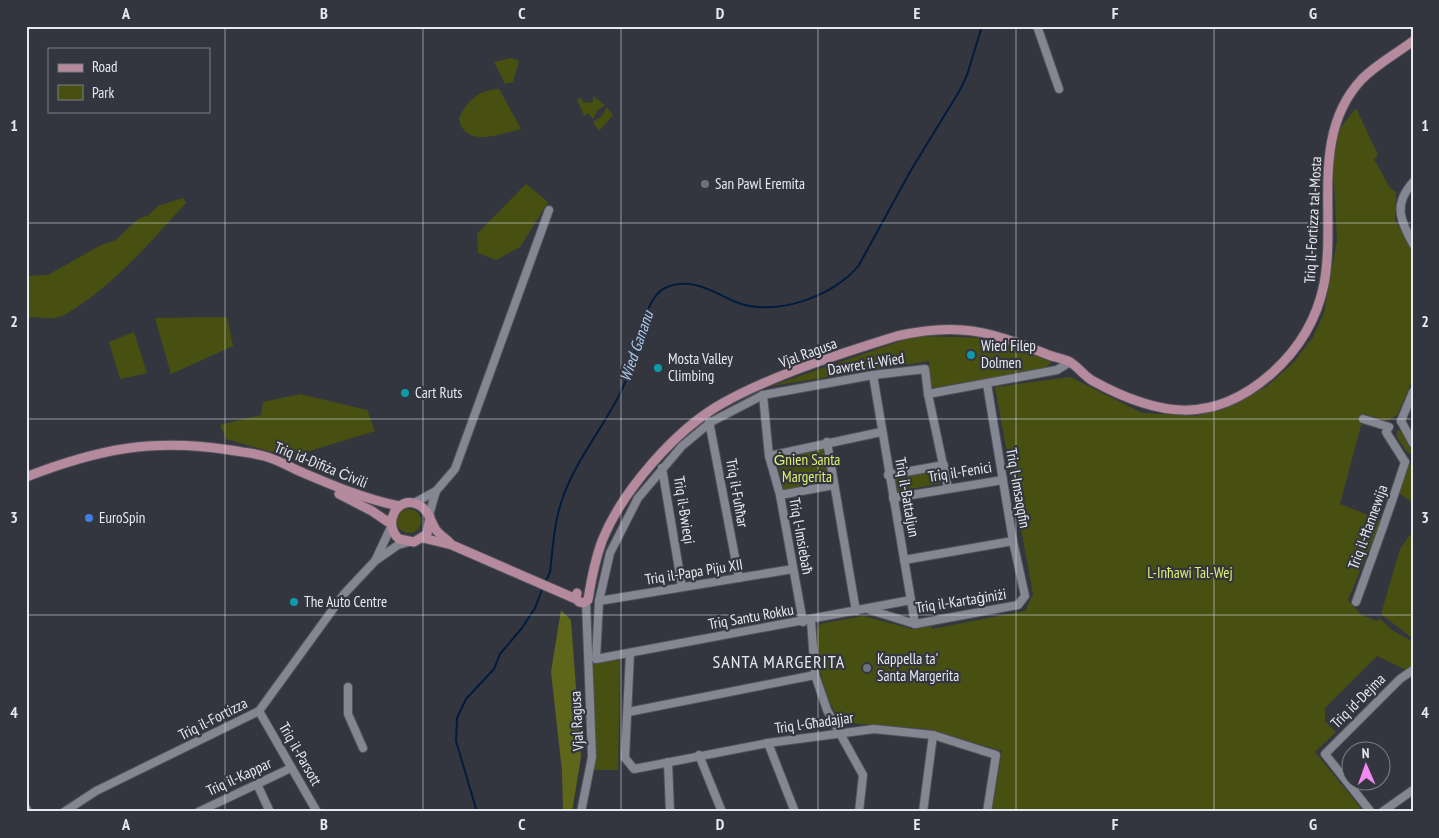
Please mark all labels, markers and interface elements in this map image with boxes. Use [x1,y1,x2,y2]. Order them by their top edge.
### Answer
text: A [121,3,131,23]
text: B [320,3,328,23]
text: C [518,3,526,23]
text: D [716,3,725,23]
text: E [914,3,921,23]
text: F [1112,3,1119,23]
text: G [1309,3,1317,23]
legend [48,48,210,112]
text: Road [92,57,118,76]
text: Park [92,83,114,102]
text: 1 [10,115,18,135]
text: 1 [1421,115,1429,135]
street label: Triq il-Fortizza tal-Mosta [1300,156,1325,284]
place label: San Pawl Eremita [715,174,805,193]
marker: San Pawl Eremita [699,178,711,190]
water label: Wied Gananu [615,307,658,384]
text: 2 [10,311,18,331]
text: 2 [1421,311,1429,331]
street label: Vjal Ragusa [775,333,839,372]
place label: Wied Filep Dolmen [981,336,1036,372]
street label: Dawret il-Wied [826,348,906,379]
place label: Mosta Valley Climbing [668,349,733,385]
marker: Wied Filep Dolmen [965,349,977,361]
marker: Mosta Valley Climbing [652,362,664,374]
place label: Cart Ruts [415,383,462,402]
marker: Cart Ruts [399,387,411,399]
street label: Triq id-Difiża Ċivili [272,437,371,492]
street label: Triq l-Imsaqqfin [1002,447,1035,529]
park label: Ġnien Santa Margerita [774,450,840,486]
street label: Triq il-Battaljun [891,456,924,538]
street label: Triq il-Fuħħar [722,457,753,530]
street label: Triq il-Fenici [927,457,993,486]
street label: Triq il-Bwieqi [670,475,699,545]
street label: Triq il-Ħannewija [1343,482,1392,572]
street label: Triq l-Imsiebaħ [785,496,818,576]
text: 3 [10,507,18,527]
text: 3 [1421,507,1429,527]
place label: EuroSpin [99,508,145,527]
marker: EuroSpin [83,512,95,524]
street label: Triq il-Papa Piju XII [644,554,744,589]
park label: L-Inħawi Tal-Wej [1147,563,1233,582]
street label: Triq il-Kartaġiniżi [914,584,1008,617]
place label: The Auto Centre [304,592,387,611]
marker: The Auto Centre [288,596,300,608]
street label: Triq Santu Rokku [707,600,795,633]
place label: Kappella ta' Santa Margerita [877,649,959,685]
district label: SANTA MARGERITA [713,650,845,673]
marker: Kappella ta' Santa Margerita [861,662,873,674]
street label: Triq id-Dejma [1326,669,1389,732]
street label: Vjal Ragusa [565,691,588,753]
street label: Triq il-Fortizza [175,693,250,744]
text: 4 [10,702,18,722]
text: 4 [1421,702,1429,722]
street label: Triq l-Għadajjar [773,707,855,737]
street label: Triq il-Parsott [275,719,326,789]
north arrow [1342,740,1392,790]
text: N [1361,744,1370,762]
street label: Triq il-Kappar [203,753,275,800]
text: A [121,814,131,834]
text: B [320,814,328,834]
text: C [518,814,526,834]
text: D [716,814,725,834]
text: E [914,814,921,834]
text: F [1112,814,1119,834]
text: G [1309,814,1317,834]

